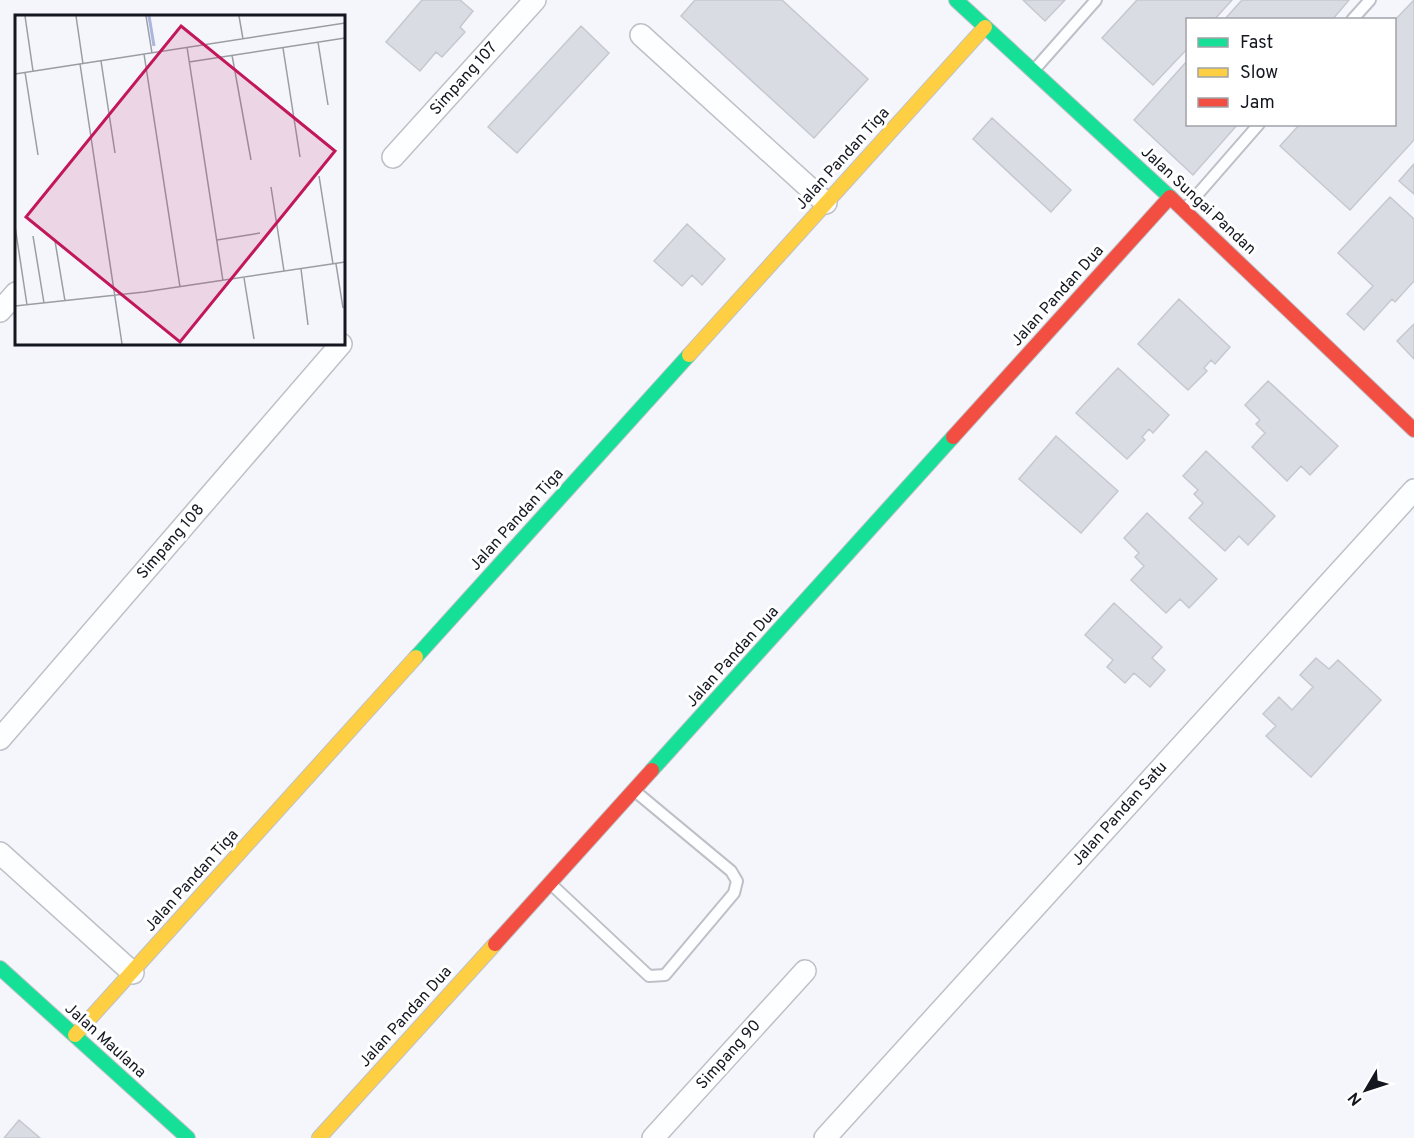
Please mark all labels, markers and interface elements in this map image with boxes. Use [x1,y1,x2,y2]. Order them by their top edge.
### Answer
inset map [15,15,345,345]
legend [1186,18,1396,126]
text: Fast [1240,32,1273,55]
street label: Simpang 107 [426,38,502,120]
text: Slow [1240,62,1278,85]
text: Jam [1240,92,1275,115]
street label: Jalan Pandan Tiga [792,104,894,214]
street label: Jalan Sungai Pandan [1136,142,1260,260]
street label: Jalan Pandan Dua [1007,241,1109,351]
street label: Jalan Pandan Tiga [466,465,568,575]
street label: Simpang 108 [133,500,209,584]
street label: Jalan Pandan Dua [682,602,784,712]
street label: Jalan Pandan Satu [1068,758,1172,870]
street label: Jalan Pandan Tiga [141,826,243,936]
street label: Jalan Pandan Dua [355,962,457,1072]
street label: Jalan Maulana [60,999,150,1083]
street label: Simpang 90 [692,1016,766,1094]
north arrow [1336,1060,1396,1120]
text: N [1345,1087,1367,1109]

